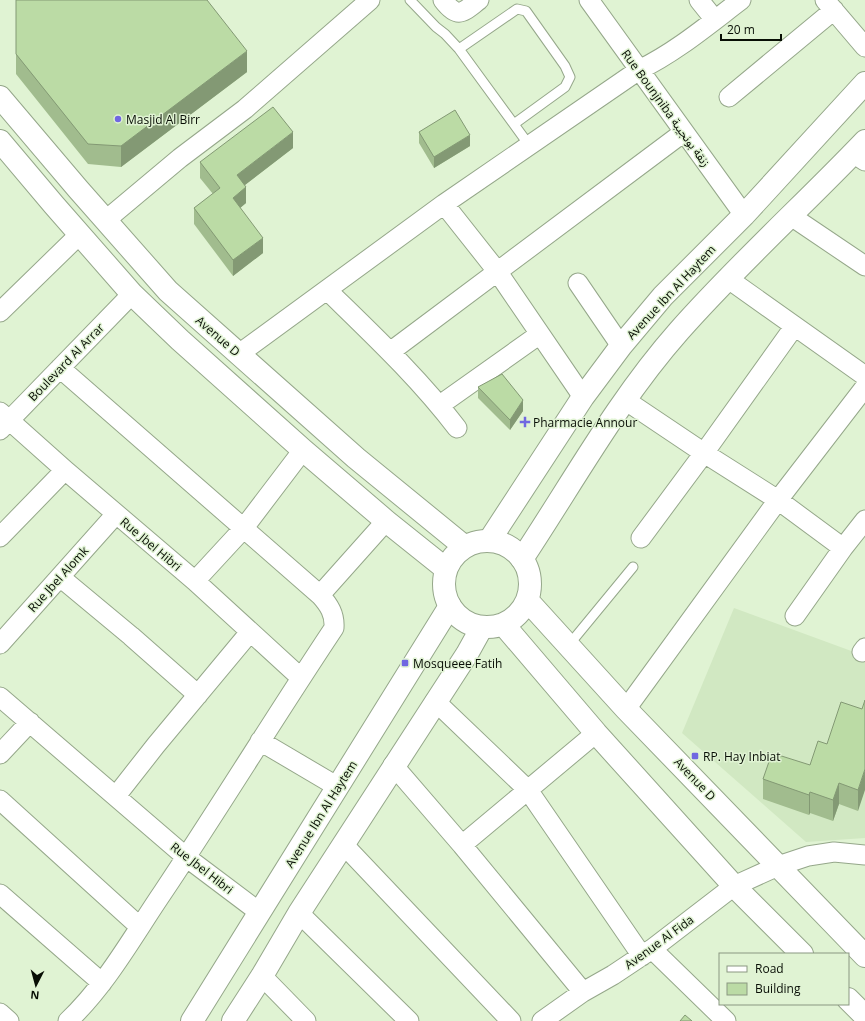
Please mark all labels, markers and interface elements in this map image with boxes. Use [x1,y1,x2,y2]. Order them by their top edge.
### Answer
scale bar [721,16,781,42]
text: 20 m [727,21,755,38]
street label: Rue Bounjniba زنقة بونجيبة [618,46,714,170]
place label: Masjid Al Birr [126,111,200,128]
marker: Masjid Al Birr [113,114,123,124]
street label: Avenue Ibn Al Haytem [623,241,719,343]
street label: Avenue D [192,312,244,360]
street label: Boulevard Al Arrar [24,319,108,405]
place label: Pharmacie Annour [533,414,637,431]
marker: Pharmacie Annour [520,417,530,427]
street label: Rue Jbel Hibri [117,513,185,575]
street label: Rue Jbel Alomk [24,542,93,616]
place label: Mosqueee Fatih [413,655,502,672]
marker: Mosqueee Fatih [400,658,410,668]
place label: RP. Hay Inbiat [703,748,781,765]
marker: RP. Hay Inbiat [690,751,700,761]
street label: Avenue D [670,754,720,804]
street label: Avenue Ibn Al Haytem [281,757,361,871]
street label: Rue Jbel Hibri [167,838,237,898]
street label: Avenue Al Fida [621,911,697,973]
legend [719,953,849,1005]
text: Road [755,960,784,977]
north arrow [16,965,56,1005]
text: Building [755,980,801,997]
text: N [30,988,40,1003]

